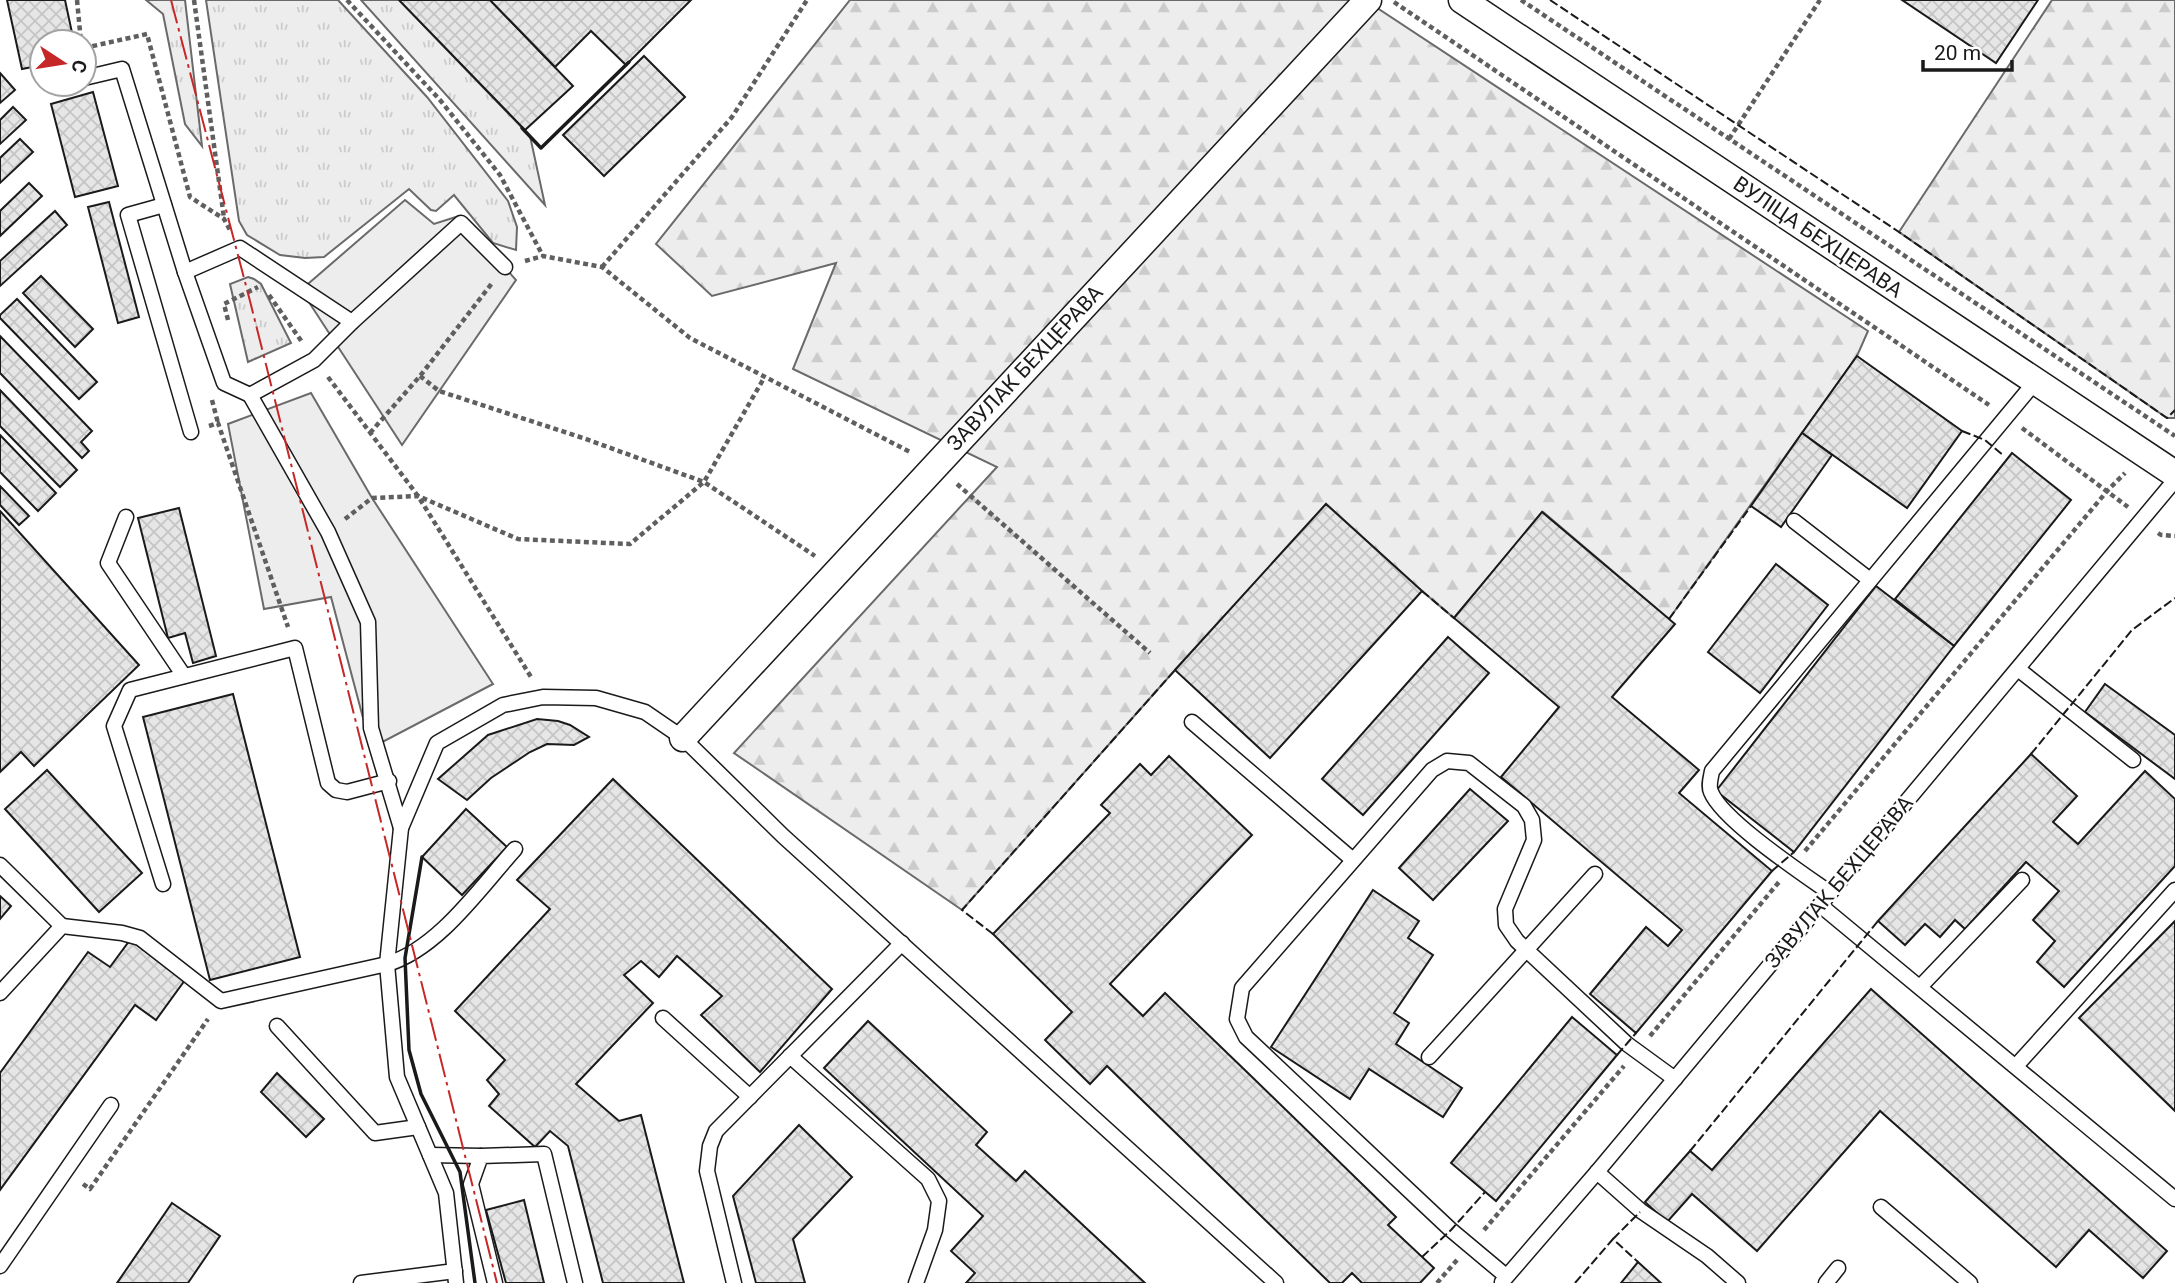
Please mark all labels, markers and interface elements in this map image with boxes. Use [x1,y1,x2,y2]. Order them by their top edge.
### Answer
north arrow [28,28,98,98]
scale bar [1923,28,2012,72]
text: 20 m [1934,41,1981,65]
text: С [67,58,92,75]
street label: ВУЛІЦА БЕХЦЕРАВА [1729,172,1907,303]
street label: ЗАВУЛАК БЕХЦЕРАВА [942,280,1108,456]
street label: ЗАВУЛАК БЕХЦЕРАВА [1760,791,1918,973]

